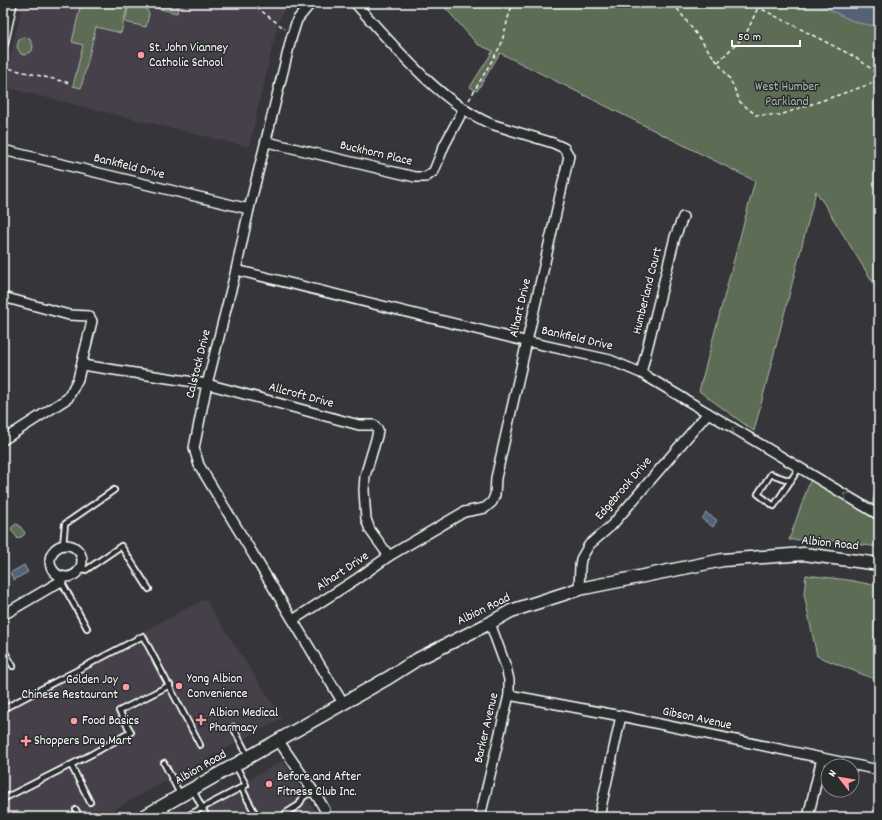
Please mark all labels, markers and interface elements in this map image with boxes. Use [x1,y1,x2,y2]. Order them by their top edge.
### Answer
scale bar [732,22,800,48]
text: 50 m [738,29,761,46]
place label: St. John Vianney Catholic School [149,39,229,73]
marker: St. John Vianney Catholic School [136,50,146,60]
park label: West Humber Parkland [755,78,819,112]
street label: Buckhorn Place [338,136,414,172]
street label: Bankfield Drive [92,149,167,185]
street label: Humberland Court [628,245,668,337]
street label: Alhart Drive [505,276,537,339]
street label: Bankfield Drive [540,322,615,356]
street label: Calstock Drive [181,327,217,400]
street label: Allcroft Drive [266,378,336,414]
one-way arrow [731,426,738,433]
street label: Edgebrook Drive [591,453,657,525]
one-way arrow [842,492,850,499]
street label: Albion Road [801,532,859,556]
street label: Alhart Drive [313,547,373,597]
street label: Albion Road [454,589,514,631]
place label: Yong Albion Convenience [187,670,248,704]
place label: Golden Joy Chinese Restaurant [22,671,119,705]
marker: Yong Albion Convenience [174,681,184,691]
marker: Golden Joy Chinese Restaurant [121,682,131,692]
street label: Barker Avenue [470,691,504,765]
street label: Gibson Avenue [661,702,734,736]
place label: Albion Medical Pharmacy [209,704,278,738]
place label: Food Basics [82,712,139,731]
marker: Albion Medical Pharmacy [196,715,206,725]
marker: Food Basics [69,716,79,726]
place label: Shoppers Drug Mart [34,732,132,751]
marker: Shoppers Drug Mart [21,736,31,746]
street label: Albion Road [171,745,231,791]
north arrow [820,758,860,798]
text: N [825,767,842,780]
place label: Before and After Fitness Club Inc. [277,768,361,802]
marker: Before and After Fitness Club Inc. [264,779,274,789]

